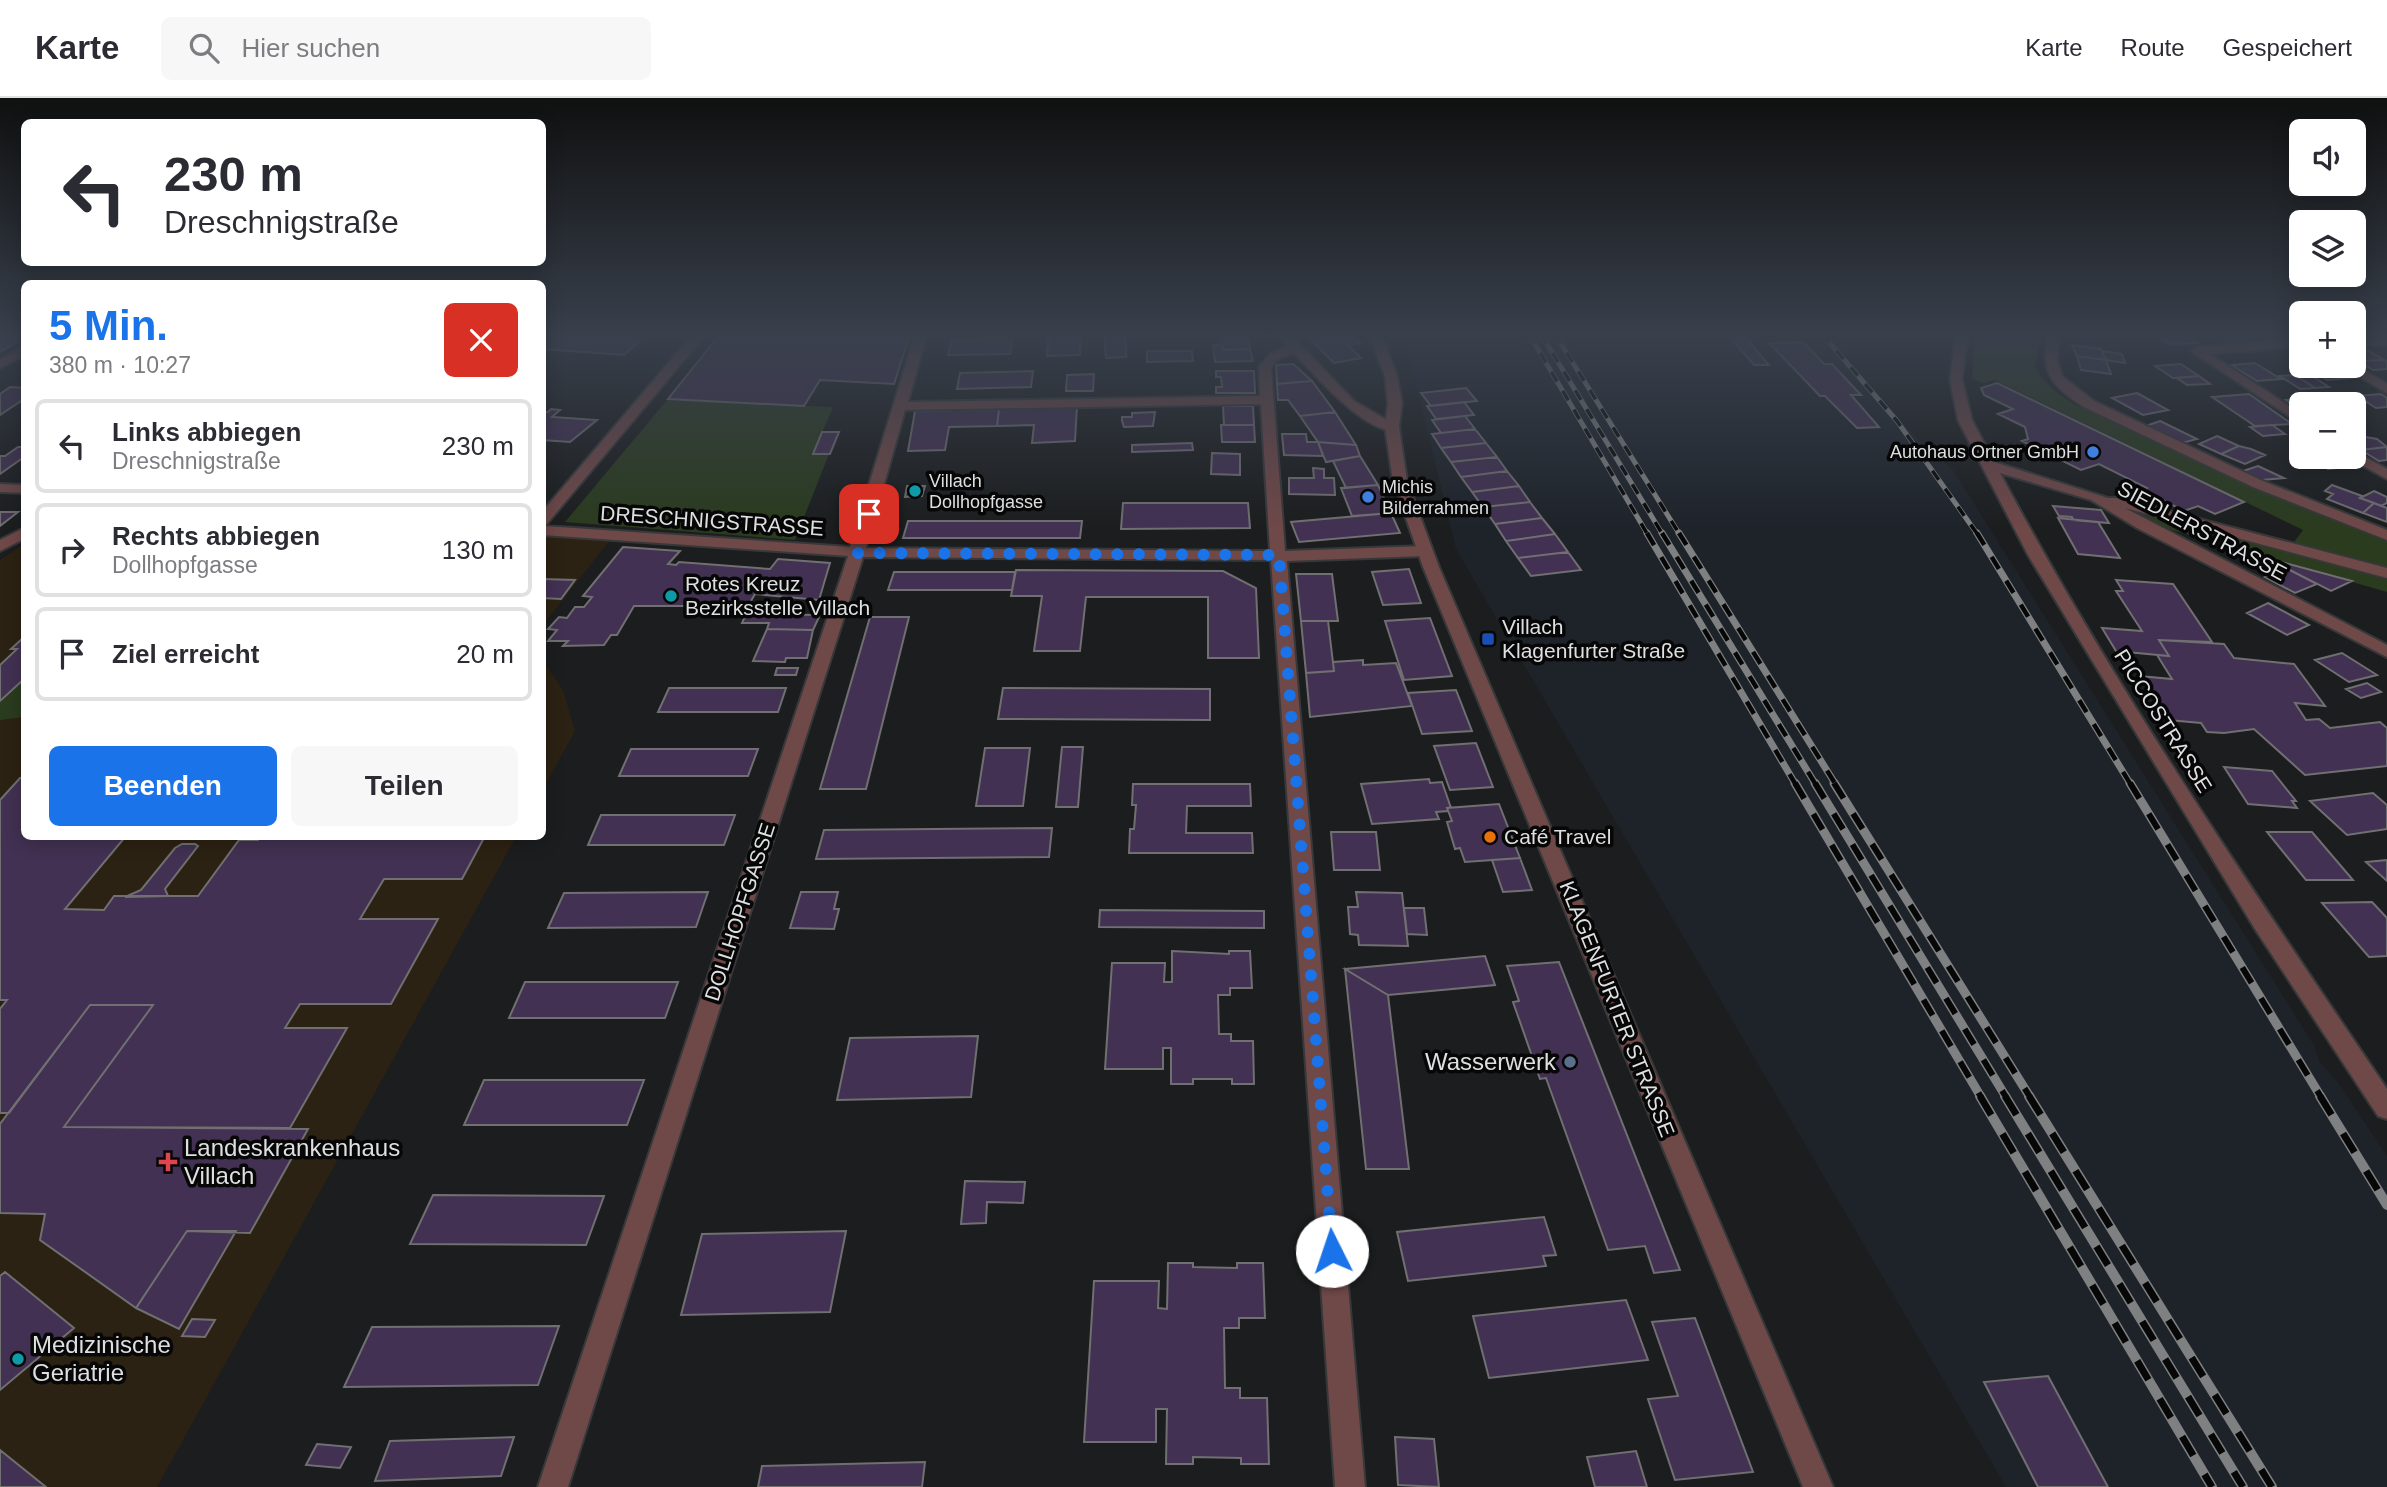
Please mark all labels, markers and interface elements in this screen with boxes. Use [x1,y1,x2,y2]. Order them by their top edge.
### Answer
search box [161,17,651,80]
text: Karte [35,29,119,66]
icon: search [185,29,223,67]
text: Hier suchen [241,33,380,63]
text: Karte [2025,34,2083,61]
text: Route [2121,34,2185,61]
text: Gespeichert [2223,34,2352,61]
map controls [2289,119,2366,469]
button: sound [2289,119,2366,196]
icon: left [49,147,140,238]
text: 230 m [164,147,303,201]
text: Dreschnigstraße [164,204,399,240]
button: layers [2289,210,2366,287]
button: + [2289,301,2366,378]
text: 5 Min. [49,302,168,349]
button: close [444,303,518,377]
text: 380 m · 10:27 [49,352,191,378]
button: − [2289,392,2366,469]
text: Links abbiegen [112,417,301,447]
icon: left [53,427,91,465]
text: 230 m [442,431,514,461]
place label: Autohaus Ortner GmbH [1890,442,2079,462]
marker: Autohaus Ortner GmbH [2085,444,2101,460]
text: Dreschnigstraße [112,448,281,474]
place label: Villach Dollhopfgasse [929,471,1043,512]
street label: SIEDLERSTRASSE [2114,476,2291,585]
place label: Michis Bilderrahmen [1382,477,1489,518]
marker: Villach Dollhopfgasse [907,483,923,499]
pin [839,484,899,544]
marker: Michis Bilderrahmen [1360,489,1376,505]
icon: arrive [850,495,888,533]
street label: DRESCHNIGSTRASSE [599,501,825,540]
text: Rechts abbiegen [112,521,320,551]
icon: right [53,531,91,569]
text: 130 m [442,535,514,565]
text: Dollhopfgasse [112,552,258,578]
place label: Rotes Kreuz Bezirksstelle Villach [685,572,870,619]
marker: Rotes Kreuz Bezirksstelle Villach [663,588,679,604]
place label: Villach Klagenfurter Straße [1502,615,1685,662]
marker: Villach Klagenfurter Straße [1480,631,1496,647]
icon: arrive [53,635,91,673]
text: Ziel erreicht [112,639,259,669]
text: 20 m [456,639,514,669]
street label: PICCOSTRASSE [2110,645,2217,797]
button: Beenden [49,746,277,826]
button: Teilen [291,746,518,826]
street label: DOLLHOPFGASSE [700,820,779,1004]
place label: Café Travel [1504,825,1611,848]
marker: Café Travel [1482,829,1498,845]
street label: KLAGENFURTER STRASSE [1556,878,1679,1140]
place label: Wasserwerk [1425,1048,1557,1075]
marker: Wasserwerk [1562,1054,1578,1070]
place label: Landeskrankenhaus Villach [184,1134,400,1189]
marker: Landeskrankenhaus Villach [158,1152,178,1172]
position arrow [1295,1214,1369,1288]
place label: Medizinische Geriatrie [32,1331,171,1386]
marker: Medizinische Geriatrie [10,1351,26,1367]

